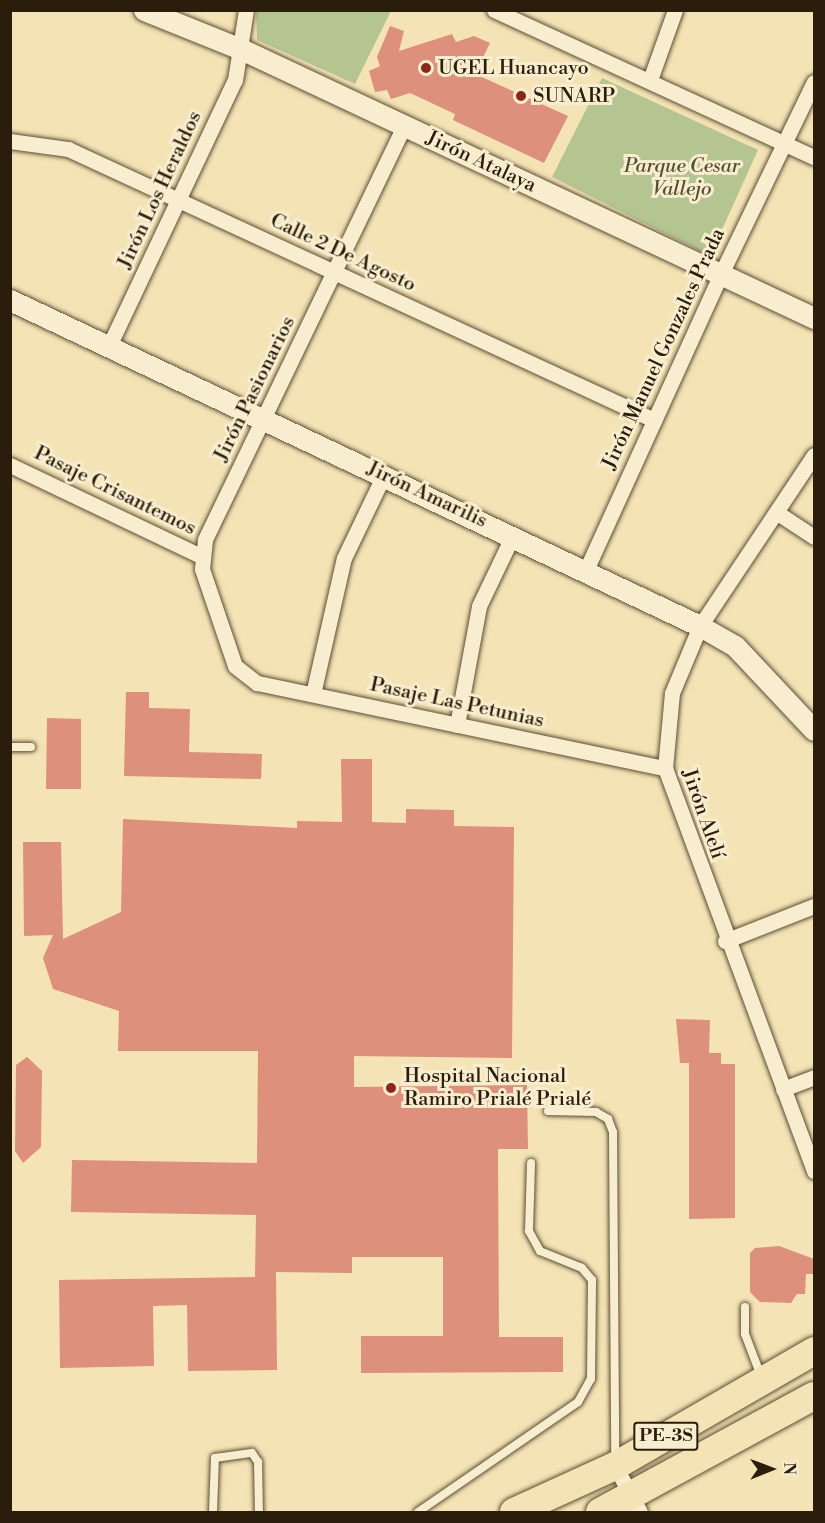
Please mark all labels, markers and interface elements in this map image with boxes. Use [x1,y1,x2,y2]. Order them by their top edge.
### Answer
place label: UGEL Huancayo [438,56,589,80]
marker: UGEL Huancayo [419,61,433,75]
place label: SUNARP [533,84,615,108]
marker: SUNARP [514,89,528,103]
street label: Jirón Los Heraldos [113,107,207,273]
street label: Jirón Atalaya [422,126,540,198]
park label: Parque Cesar Vallejo [624,154,740,201]
street label: Calle 2 De Agosto [266,209,420,297]
street label: Jirón Manuel Gonzales Prada [598,225,730,473]
street label: Jirón Pasionarios [209,313,301,465]
street label: Pasaje Crisantemos [30,441,200,541]
street label: Jirón Amarilis [363,457,491,533]
street label: Pasaje Las Petunias [368,673,546,733]
street label: Jirón Alelí [676,766,730,862]
place label: Hospital Nacional Ramiro Prialé Prialé [404,1064,591,1111]
marker: Hospital Nacional Ramiro Prialé Prialé [382,1079,400,1097]
road number: PE-3S [633,1421,699,1451]
north arrow [741,1439,801,1499]
text: N [779,1462,799,1475]

